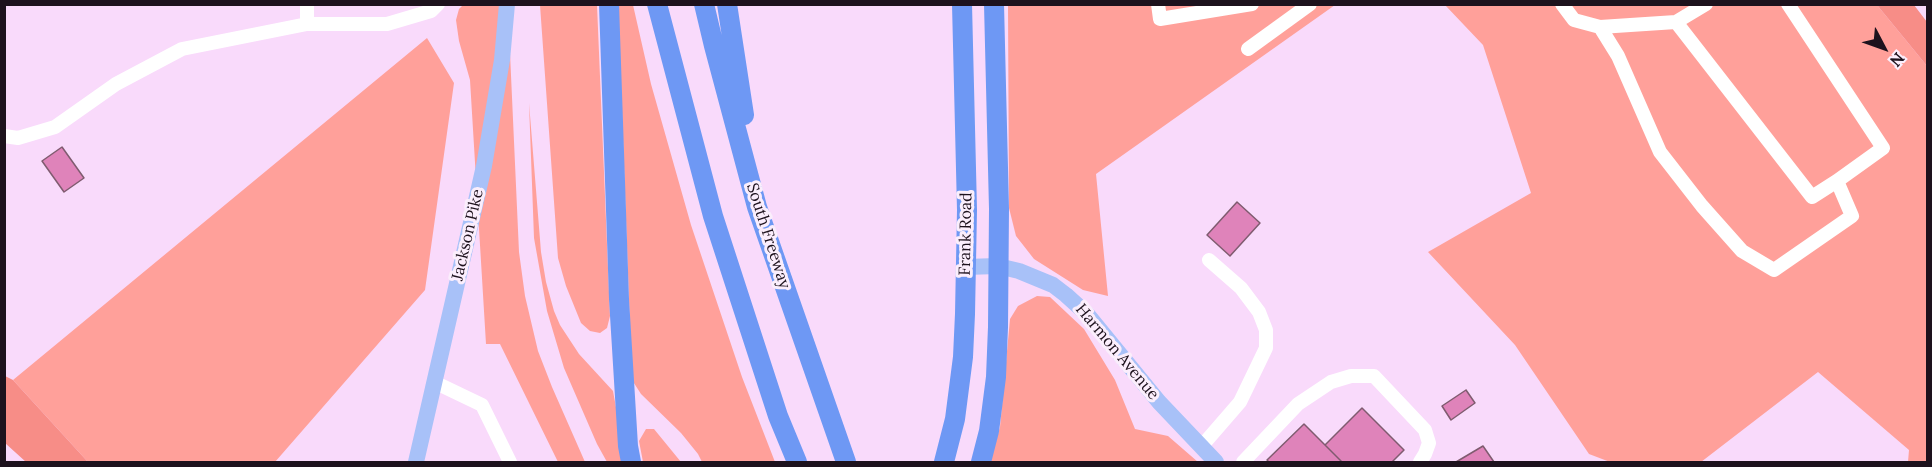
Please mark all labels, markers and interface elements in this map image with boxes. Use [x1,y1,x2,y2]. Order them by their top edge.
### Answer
north arrow [1854,18,1914,78]
text: N [1886,49,1909,71]
street label: South Freeway [742,181,794,291]
street label: Jackson Pike [448,187,488,283]
street label: Frank Road [956,192,976,276]
street label: Harmon Avenue [1071,300,1163,404]

